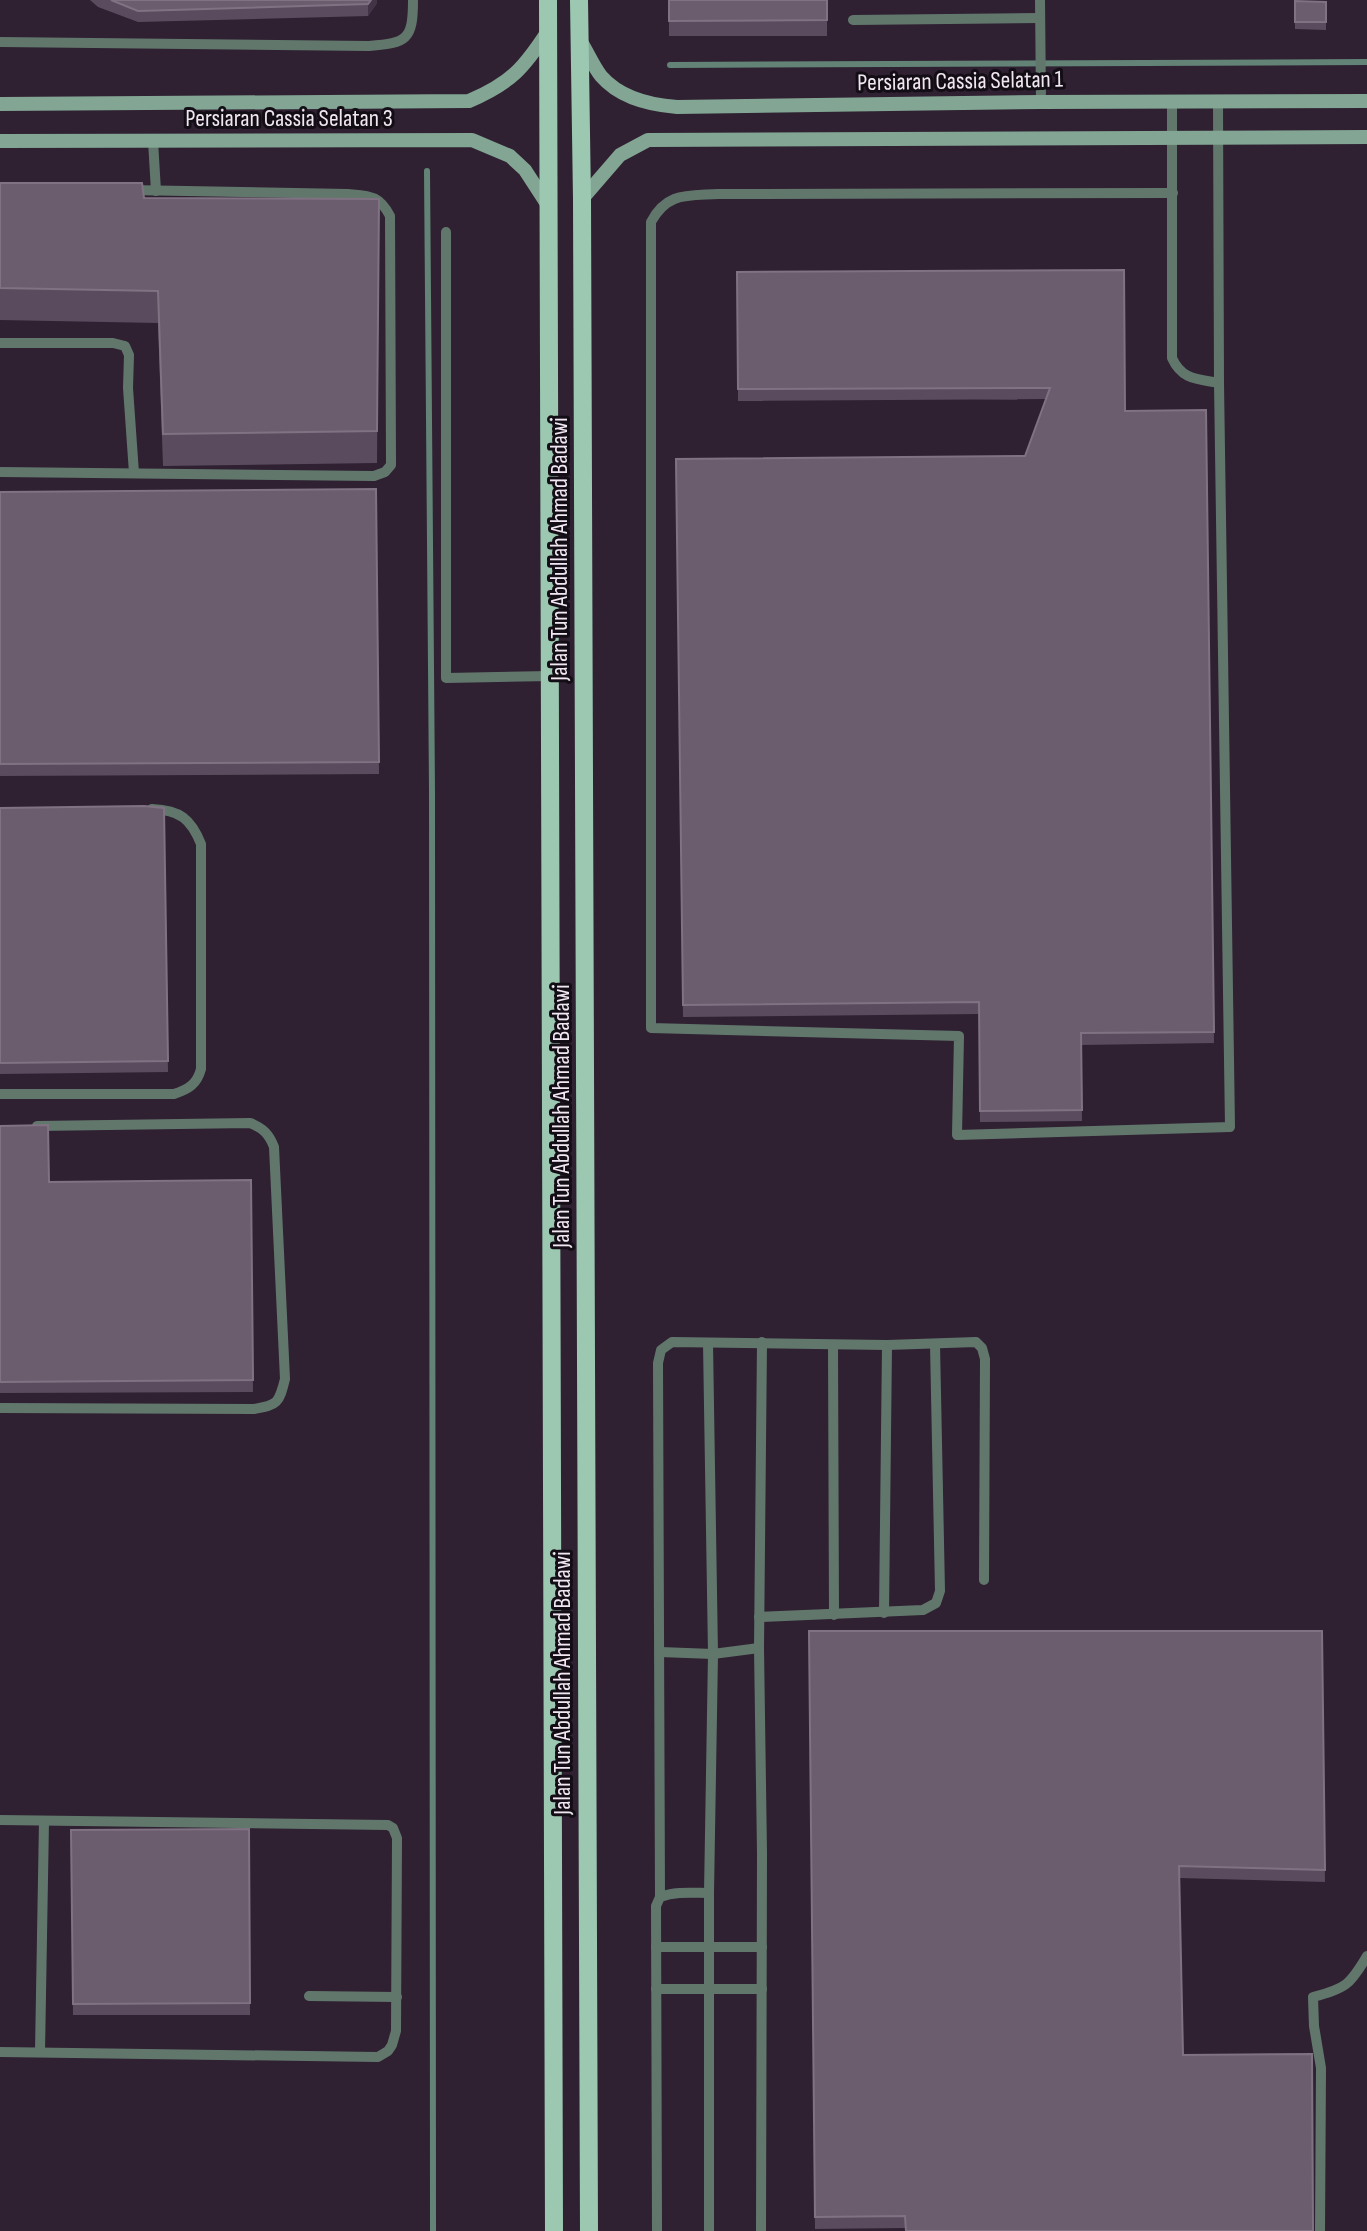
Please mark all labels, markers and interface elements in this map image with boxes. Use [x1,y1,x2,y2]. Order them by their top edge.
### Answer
street label: Persiaran Cassia Selatan 1 [857,65,1064,97]
street label: Persiaran Cassia Selatan 3 [185,104,393,133]
street label: Jalan Tun Abdullah Ahmad Badawi [545,417,574,682]
street label: Jalan Tun Abdullah Ahmad Badawi [547,984,576,1249]
street label: Jalan Tun Abdullah Ahmad Badawi [548,1551,577,1816]

